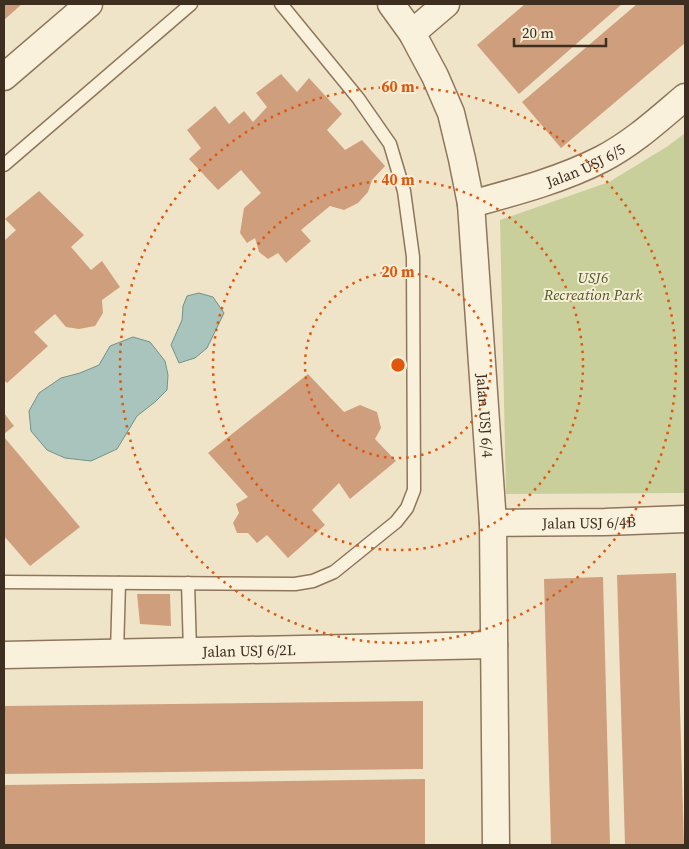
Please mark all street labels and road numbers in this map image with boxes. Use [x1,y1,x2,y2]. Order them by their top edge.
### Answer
street label: Jalan USJ 6/5 [542,138,629,192]
street label: Jalan USJ 6/4 [472,372,499,459]
street label: Jalan USJ 6/4B [541,510,636,533]
street label: Jalan USJ 6/2L [201,639,296,661]

